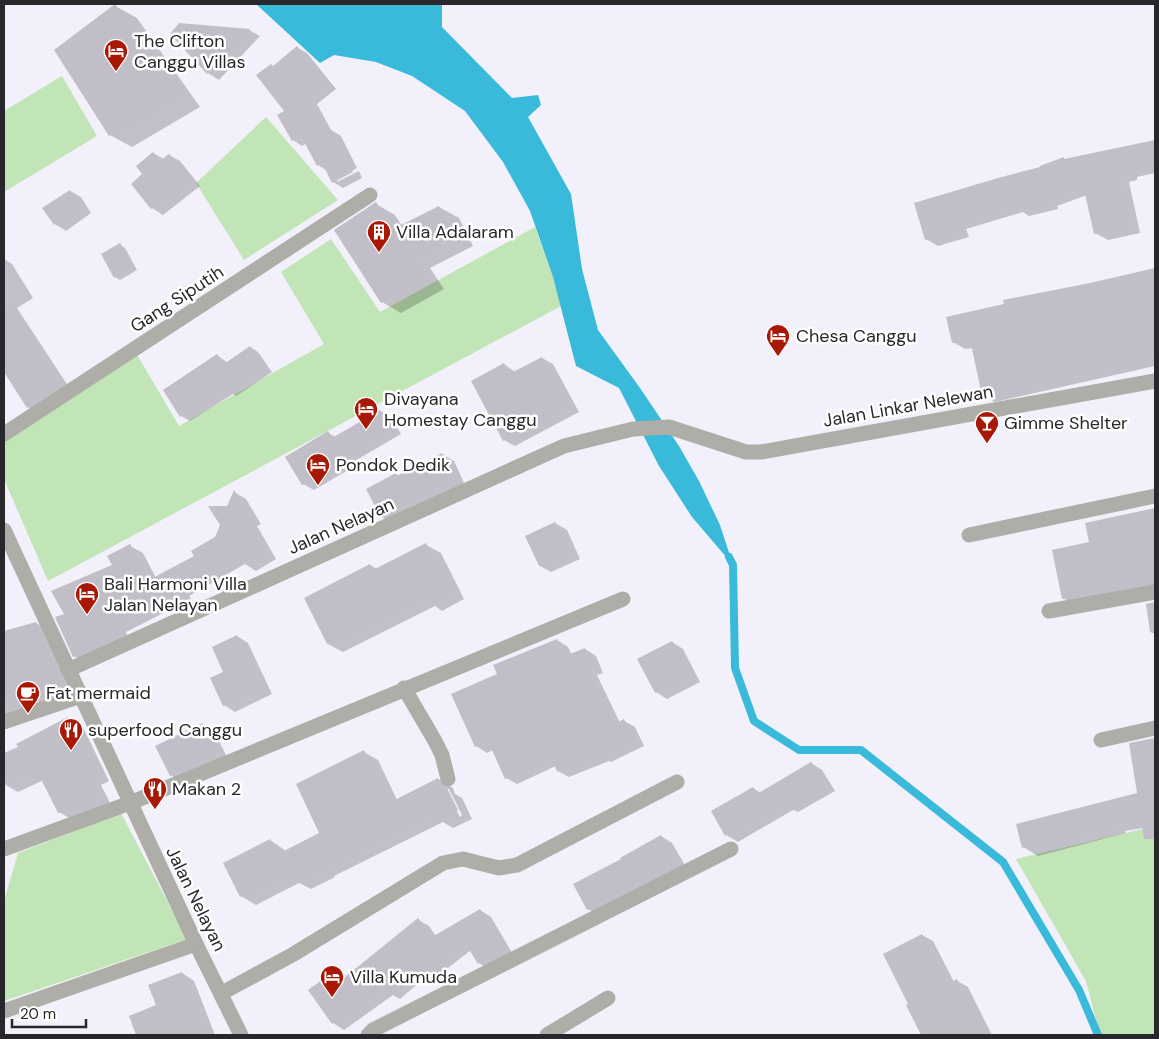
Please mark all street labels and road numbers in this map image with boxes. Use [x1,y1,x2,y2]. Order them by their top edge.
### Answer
street label: Gang Siputih [126,260,228,338]
street label: Jalan Linkar Nelewan [821,379,995,433]
street label: Jalan Nelayan [284,492,398,560]
street label: Jalan Nelayan [160,843,232,955]

